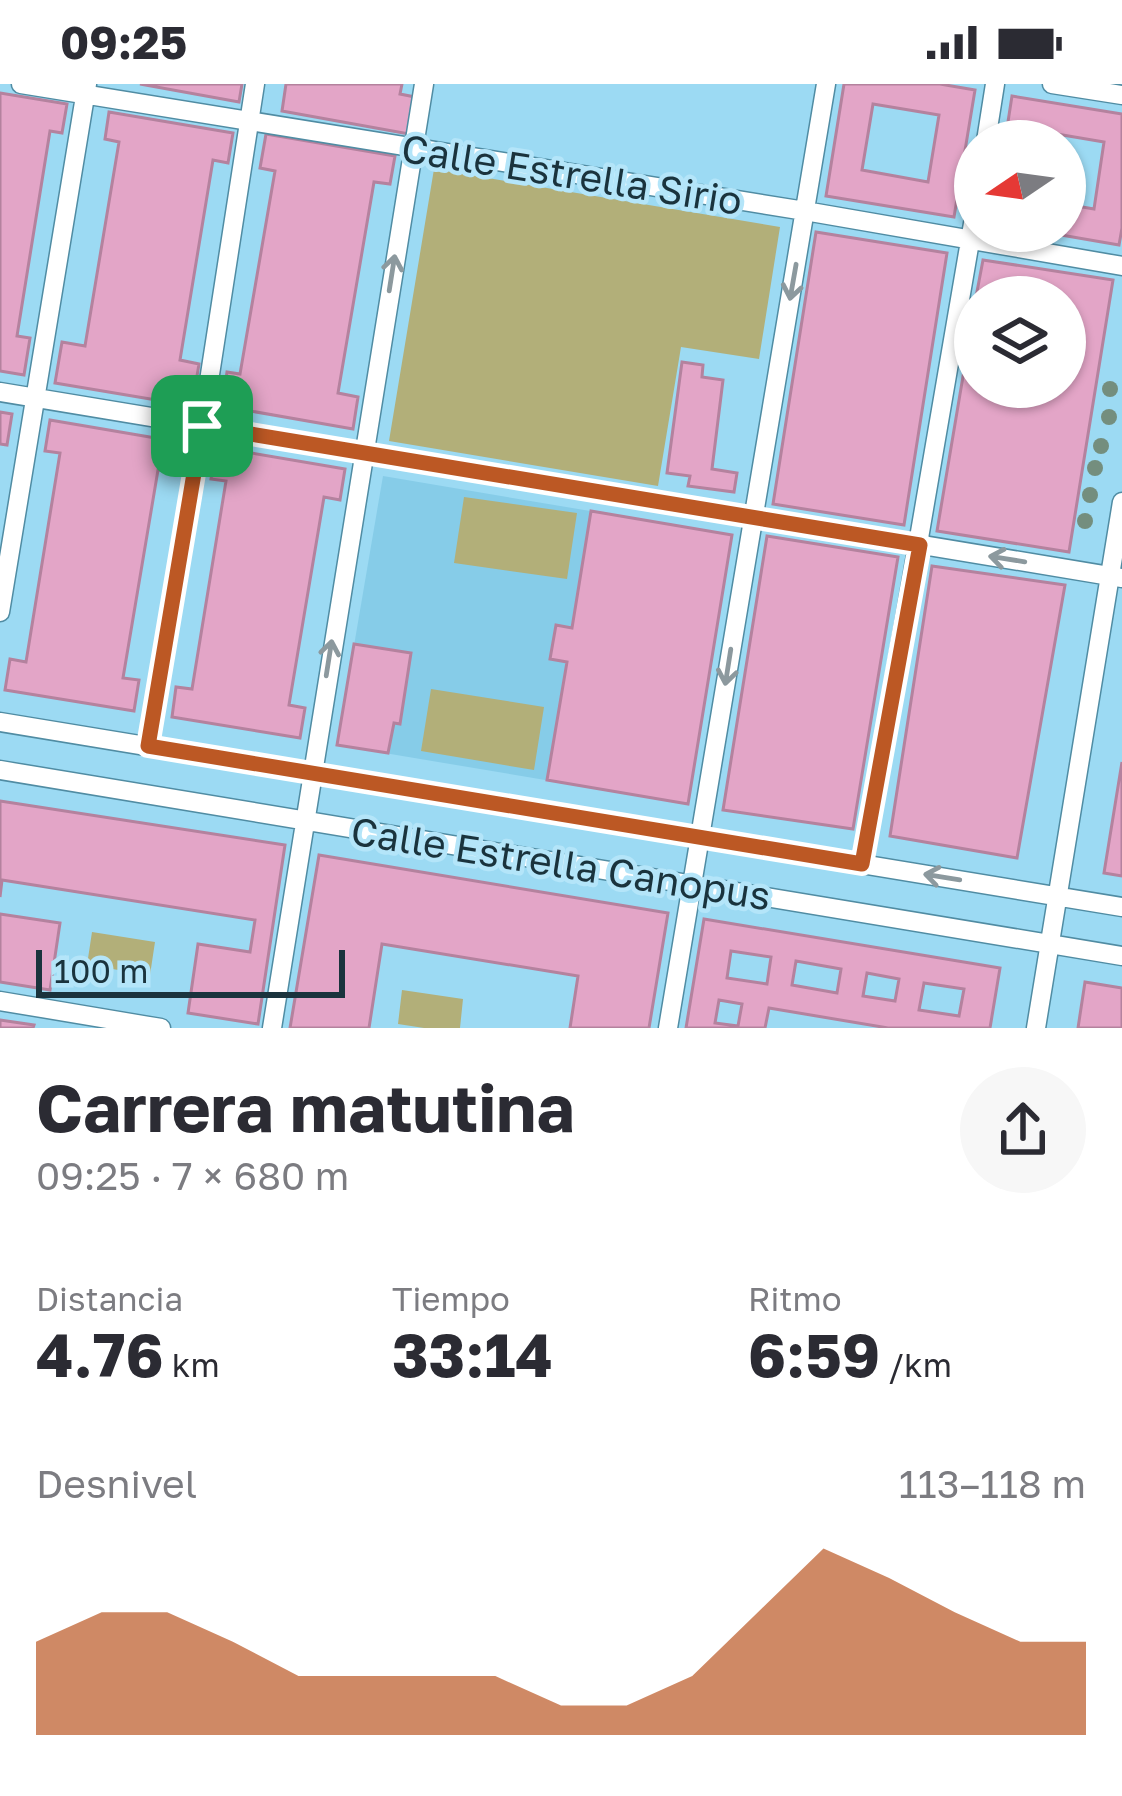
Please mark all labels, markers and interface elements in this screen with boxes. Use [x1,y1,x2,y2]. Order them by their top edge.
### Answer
text: 09:25 [60,15,187,69]
north arrow [954,120,1086,252]
map controls [954,120,1086,408]
street label: Calle Estrella Sirio [398,124,746,224]
one-way arrow [382,254,405,293]
one-way arrow [780,262,803,301]
button: layers [954,276,1086,408]
pin [151,375,253,477]
icon: arrive [169,393,235,459]
one-way arrow [988,547,1027,570]
one-way arrow [319,639,342,678]
one-way arrow [715,647,738,686]
street label: Calle Estrella Canopus [348,807,774,919]
one-way arrow [923,865,962,888]
scale bar [36,944,345,997]
text: 100 m [54,951,148,990]
text: Carrera matutina [36,1067,575,1147]
button: share [960,1067,1086,1193]
text: 09:25 · 7 × 680 m [36,1152,349,1199]
text: Distancia [36,1279,183,1318]
text: Tiempo [392,1279,510,1318]
text: Ritmo [748,1279,842,1318]
text: 4.76 [36,1318,164,1390]
text: 33:14 [392,1318,553,1390]
text: 6:59 [748,1318,880,1390]
text: km [164,1345,220,1384]
text: /km [880,1345,952,1384]
text: Desnivel [36,1460,197,1507]
text: 113–118 m [899,1460,1086,1507]

